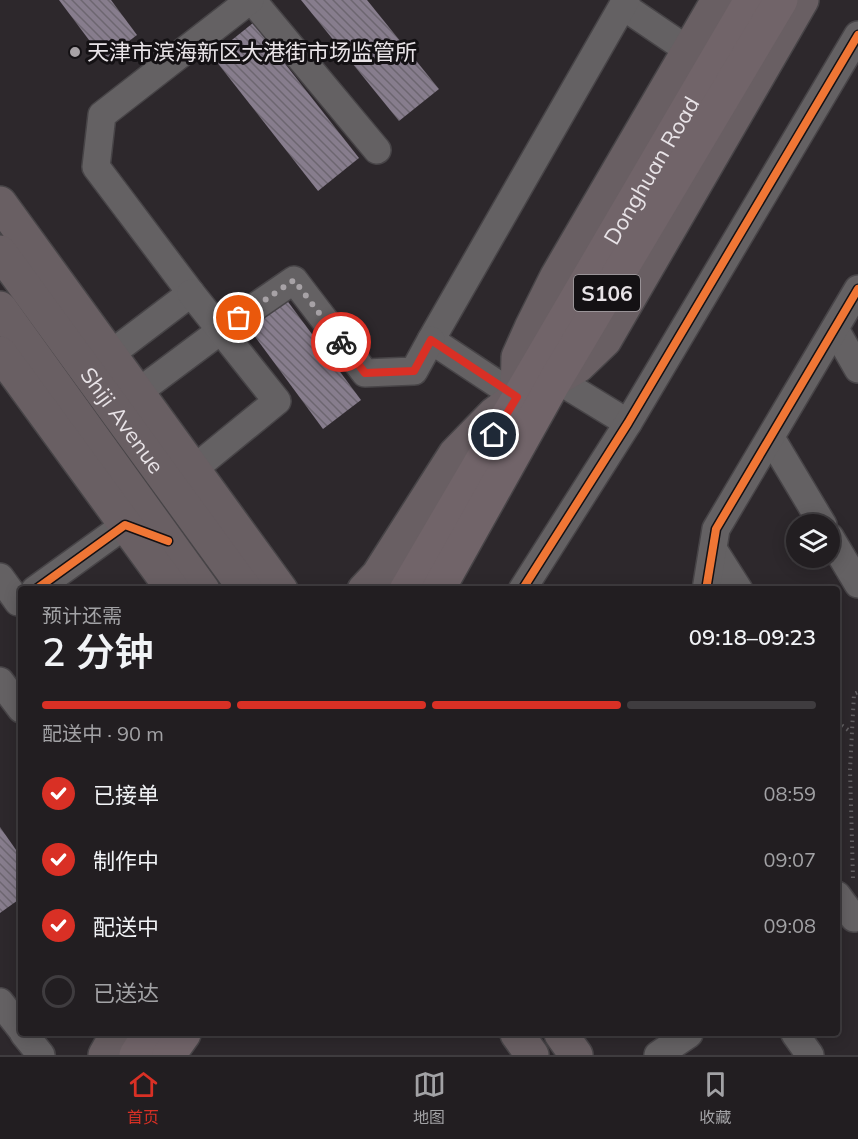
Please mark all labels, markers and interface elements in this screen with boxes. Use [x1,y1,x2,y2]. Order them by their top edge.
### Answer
place label: 天津市滨海新区大港街市场监管所 [87,38,417,66]
marker: 天津市滨海新区大港街市场监管所 [68,45,82,59]
street label: Donghuan Road [597,91,705,249]
road number: S106 [574,275,640,311]
pin [213,292,264,343]
icon: bag [222,301,255,334]
courier [311,312,371,372]
icon: bike [325,326,358,359]
street label: Shiji Avenue [74,361,170,479]
pin [468,409,519,460]
icon: home [477,418,510,451]
map controls [786,514,840,568]
button: layers [786,514,840,568]
text: 预计还需 [42,603,122,628]
text: 09:18–09:23 [689,623,816,651]
text: 2 分钟 [42,627,154,676]
text: 配送中 · 90 m [42,721,164,746]
icon: check [42,777,75,810]
text: 已接单 [93,781,159,809]
text: 08:59 [763,781,816,806]
icon: check [42,843,75,876]
text: 制作中 [93,847,159,875]
text: 09:07 [763,847,816,872]
icon: check [42,909,75,942]
text: 配送中 [93,913,159,941]
text: 09:08 [763,913,816,938]
text: 已送达 [93,979,159,1007]
tab: 首页 [127,1068,160,1128]
tab: 地图 [413,1068,446,1128]
tab: 收藏 [699,1068,732,1128]

